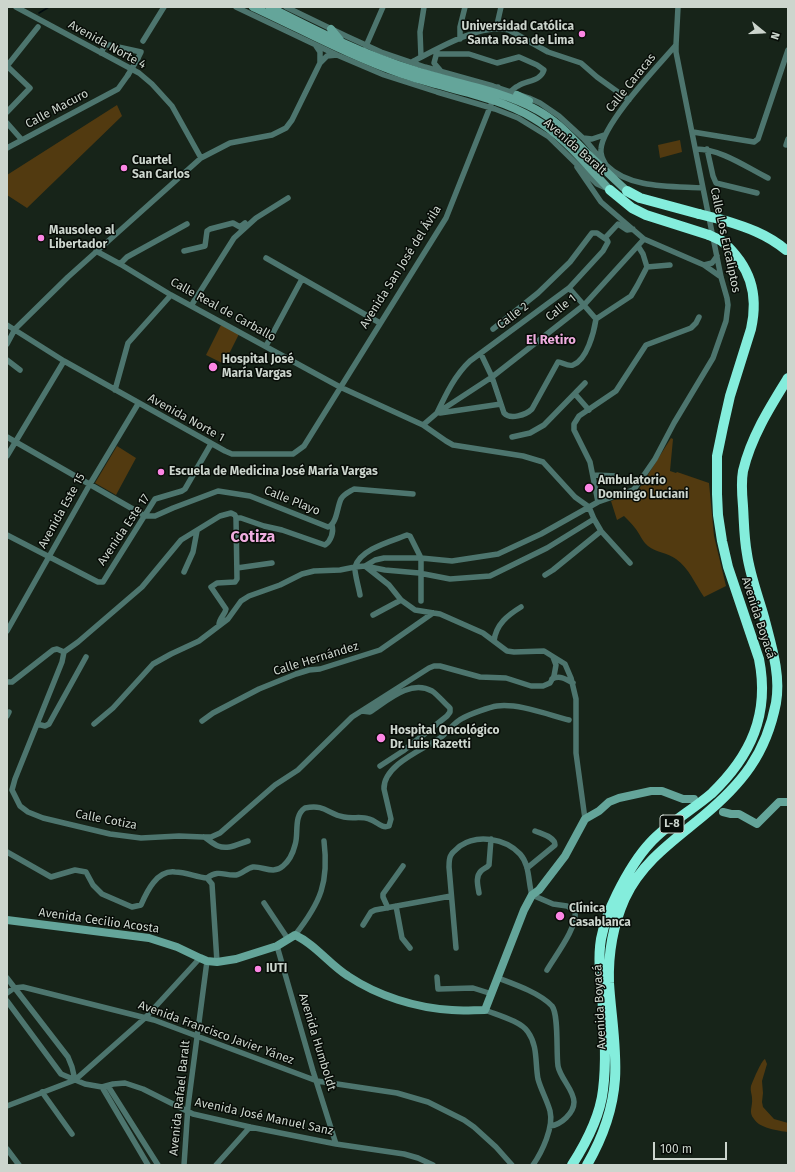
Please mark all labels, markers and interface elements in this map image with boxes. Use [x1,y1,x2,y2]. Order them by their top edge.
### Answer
north arrow [743,12,783,52]
street label: Avenida Norte 4 [66,18,148,72]
place label: Universidad Católica Santa Rosa de Lima [462,20,574,48]
marker: Universidad Católica Santa Rosa de Lima [577,29,587,39]
text: N [768,30,782,41]
street label: Calle Caracas [603,51,659,115]
street label: Calle Macuro [23,86,91,132]
street label: Avenida Baralt [541,116,609,178]
place label: Cuartel San Carlos [132,154,190,182]
marker: Cuartel San Carlos [119,163,129,173]
street label: Calle Los Eucaliptos [707,186,743,294]
street label: Avenida San José del Ávila [357,203,445,331]
place label: Mausoleo al Libertador [49,224,115,252]
marker: Mausoleo al Libertador [36,233,46,243]
street label: Calle Real de Carballo [168,275,278,345]
street label: Calle 1 [543,291,579,325]
street label: Calle 2 [494,300,532,332]
district label: El Retiro [526,332,576,348]
place label: Hospital José María Vargas [222,353,294,381]
marker: Hospital José María Vargas [207,361,219,373]
street label: Avenida Norte 1 [145,391,227,445]
place label: Escuela de Medicina José María Vargas [169,465,378,479]
marker: Escuela de Medicina José María Vargas [156,467,166,477]
street label: Avenida Este 15 [35,471,89,551]
place label: Ambulatorio Domingo Luciani [598,474,688,502]
marker: Ambulatorio Domingo Luciani [583,482,595,494]
street label: Calle Playo [262,483,322,519]
street label: Avenida Este 17 [95,492,153,568]
district label: Cotiza [231,528,275,548]
street label: Avenida Boyacá [738,575,778,661]
street label: Calle Hernández [272,639,360,679]
place label: Hospital Oncológico Dr. Luis Razetti [390,724,499,752]
marker: Hospital Oncológico Dr. Luis Razetti [375,732,387,744]
street label: Calle Cotiza [74,807,138,833]
road number: L-8 [660,815,684,833]
place label: Clínica Casablanca [569,902,631,930]
street label: Avenida Cecilio Acosta [38,905,160,937]
marker: Clínica Casablanca [554,910,566,922]
place label: IUTI [266,962,287,976]
marker: IUTI [253,964,263,974]
street label: Avenida Boyacá [591,964,609,1050]
street label: Avenida Humboldt [295,992,339,1092]
street label: Avenida Francisco Javier Yánez [136,998,296,1068]
street label: Avenida Rafael Baralt [167,1040,193,1156]
street label: Avenida José Manuel Sanz [194,1095,334,1139]
scale bar [655,1134,729,1160]
text: 100 m [660,1142,692,1156]

